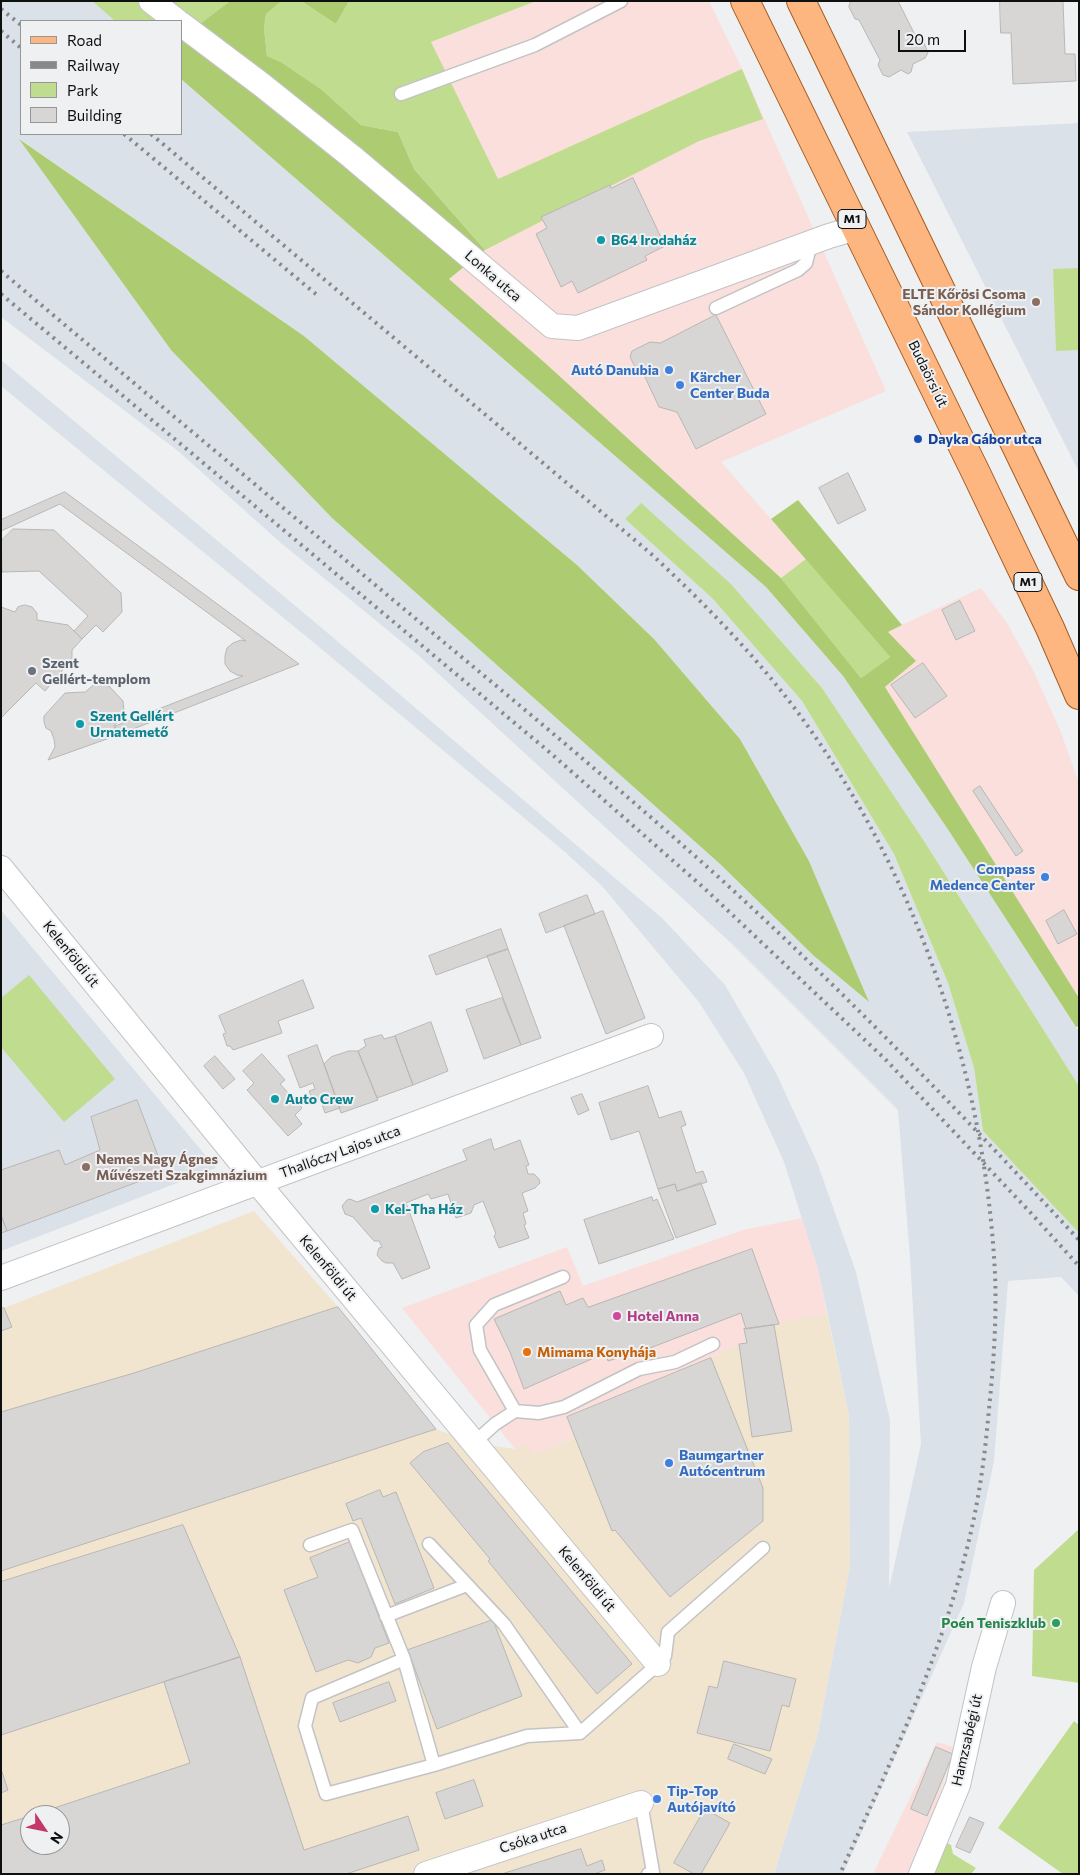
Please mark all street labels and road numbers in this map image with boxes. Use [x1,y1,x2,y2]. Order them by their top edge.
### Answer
road number: M1 [838,210,866,228]
street label: Lonka utca [461,247,525,305]
street label: Budaörsi út [905,338,951,410]
road number: M1 [1014,572,1042,592]
street label: Kelenföldi út [39,918,103,990]
street label: Thallóczy Lajos utca [277,1122,403,1182]
street label: Kelenföldi út [296,1232,360,1304]
street label: Kelenföldi út [555,1543,619,1615]
street label: Hamzsabégi út [948,1692,986,1788]
street label: Csóka utca [497,1819,569,1857]

